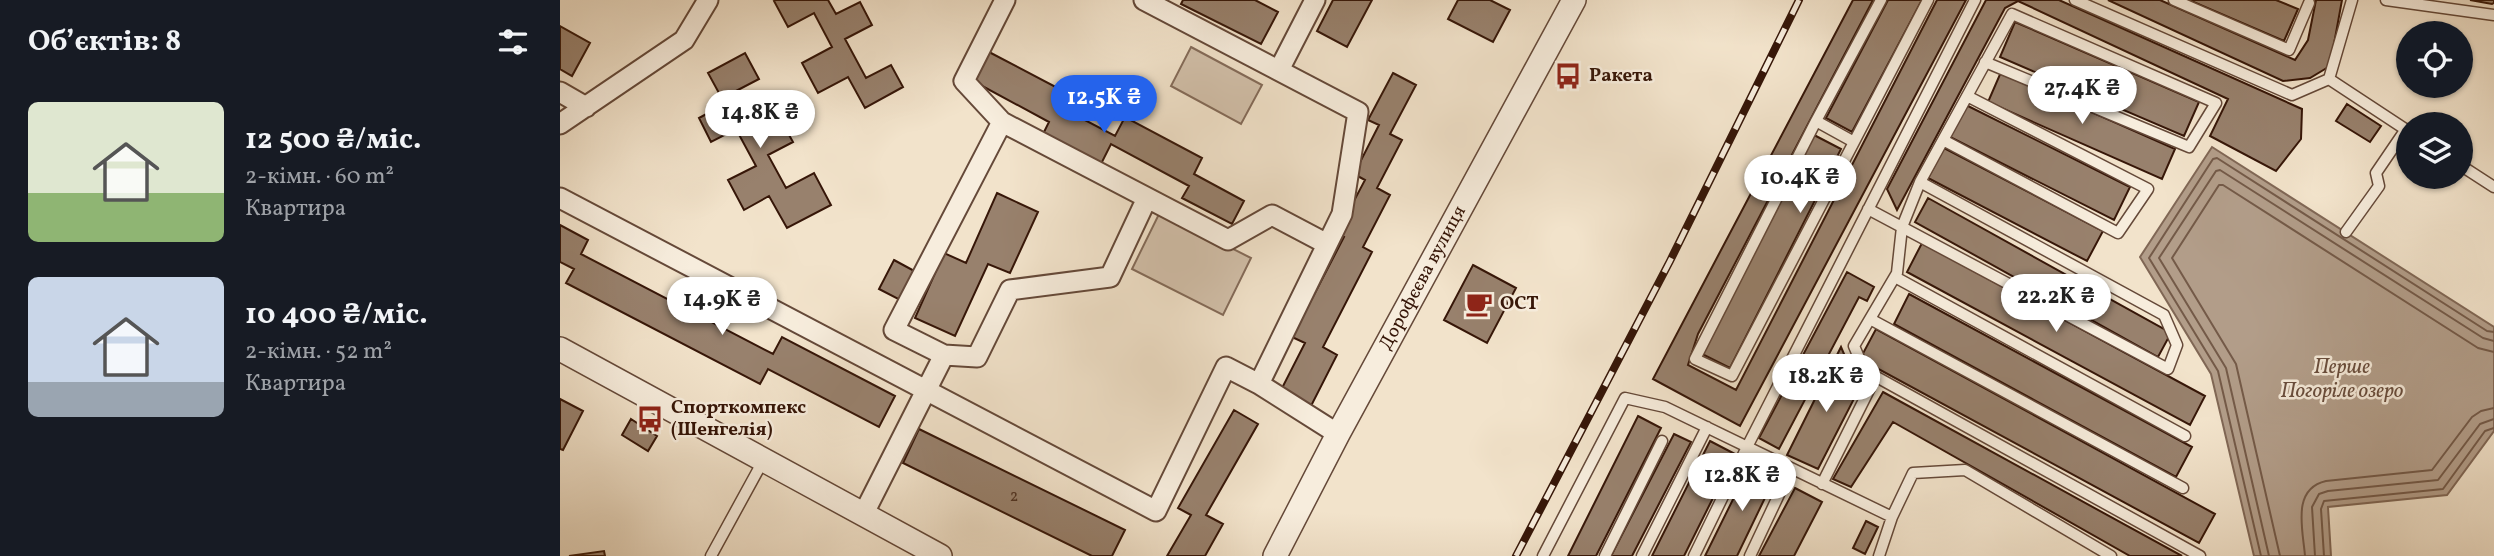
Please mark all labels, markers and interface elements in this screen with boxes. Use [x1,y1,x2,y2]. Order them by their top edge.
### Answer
text: Об’єктів: 8 [28,21,181,63]
map controls [2396,21,2473,189]
button: locate [2396,21,2473,98]
icon: filters [494,23,532,61]
bus stop icon: Ракета [1553,61,1583,91]
place label: Ракета [1589,63,1653,89]
pin: 27.4K ₴ [2017,66,2147,126]
text: 27.4K ₴ [2044,73,2120,105]
pin: 12.5K ₴ [1039,76,1169,135]
text: 12.5K ₴ [1067,82,1141,114]
pin: 14.8K ₴ [695,90,825,150]
text: 14.8K ₴ [721,97,799,129]
button: layers [2396,112,2473,189]
text: 12 500 ₴/міс. [245,119,421,161]
icon: home [84,130,168,214]
pin: 10.4K ₴ [1735,156,1865,215]
text: 2-кімн. · 60 m² [245,161,394,193]
text: 10.4K ₴ [1760,162,1840,194]
text: Квартира [245,193,346,225]
street label: Дорофєєва вулиця [1373,201,1473,355]
pin: 22.2K ₴ [1991,274,2121,334]
pin: 14.9K ₴ [657,278,787,337]
text: 22.2K ₴ [2017,281,2095,313]
text: 14.9K ₴ [683,284,761,316]
cafe icon: ОСТ [1464,289,1494,319]
place label: ОСТ [1500,291,1539,317]
text: 10 400 ₴/міс. [245,294,428,336]
icon: home [84,305,168,389]
text: 2-кімн. · 52 m² [245,336,392,368]
water label: Перше Погоріле озеро [2281,353,2404,406]
pin: 18.2K ₴ [1761,354,1891,414]
text: 18.2K ₴ [1788,361,1864,393]
text: Квартира [245,368,346,400]
place label: Спорткомпекс (Шенгелія) [671,395,806,443]
bus stop icon: Спорткомпекс (Шенгелія) [635,404,665,434]
pin: 12.8K ₴ [1677,454,1807,513]
text: 12.8K ₴ [1704,460,1780,492]
house number: 2 [1010,486,1018,508]

